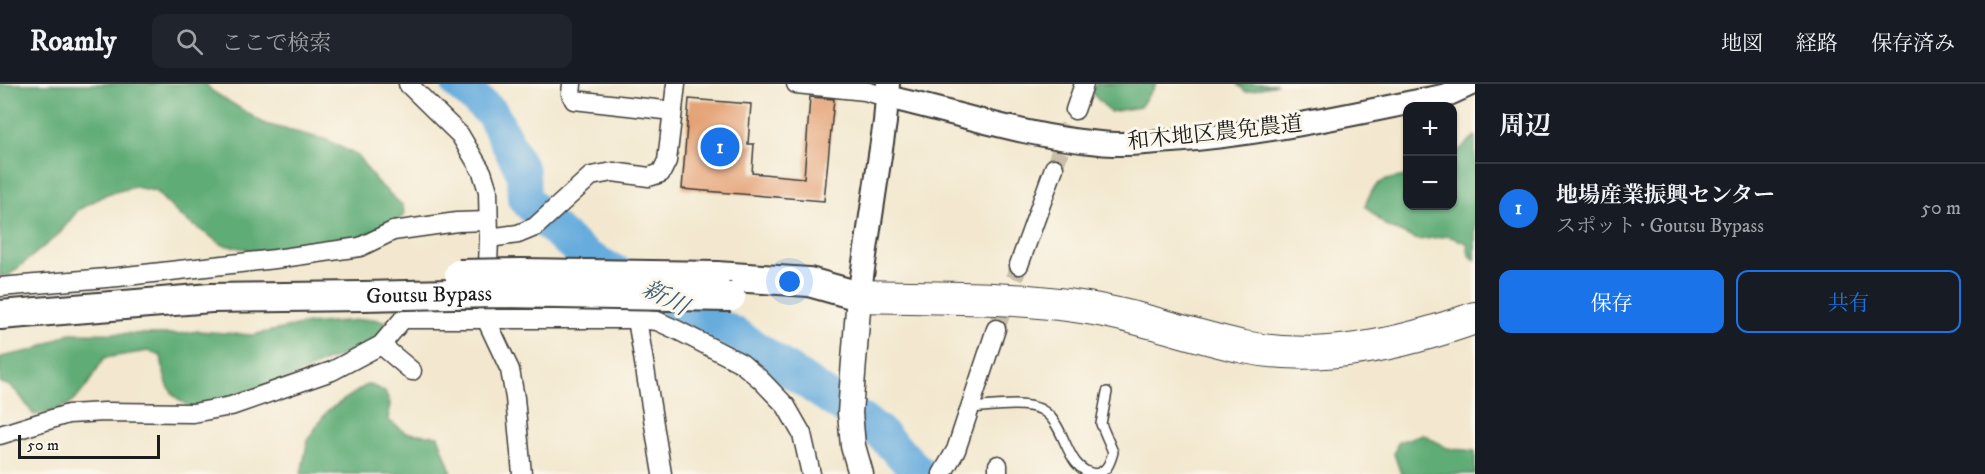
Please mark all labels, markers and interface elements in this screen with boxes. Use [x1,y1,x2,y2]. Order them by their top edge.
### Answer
search box [152,14,572,68]
text: Roamly [30,24,116,59]
icon: search [173,25,206,58]
text: ここで検索 [221,30,331,57]
text: 地図 [1721,31,1763,57]
text: 経路 [1796,31,1838,57]
text: 保存済み [1871,31,1955,57]
map controls [1403,102,1457,210]
button: + [1403,102,1457,156]
street label: 和木地区農免農道 [1126,110,1304,156]
text: 周辺 [1499,110,1551,143]
pin: 1 [700,124,740,170]
button: − [1403,156,1457,210]
text: 地場産業振興センター [1556,182,1775,209]
text: 1 [1515,196,1522,221]
text: 50 m [1921,196,1961,221]
text: スポット · Goutsu Bypass [1556,214,1764,239]
your location [775,267,804,296]
button: 保存 [1499,270,1724,333]
button: 共有 [1736,270,1961,333]
water label: 新川 [637,273,696,324]
street label: Goutsu Bypass [366,280,492,309]
scale bar [18,432,160,460]
text: 50 m [27,435,59,455]

